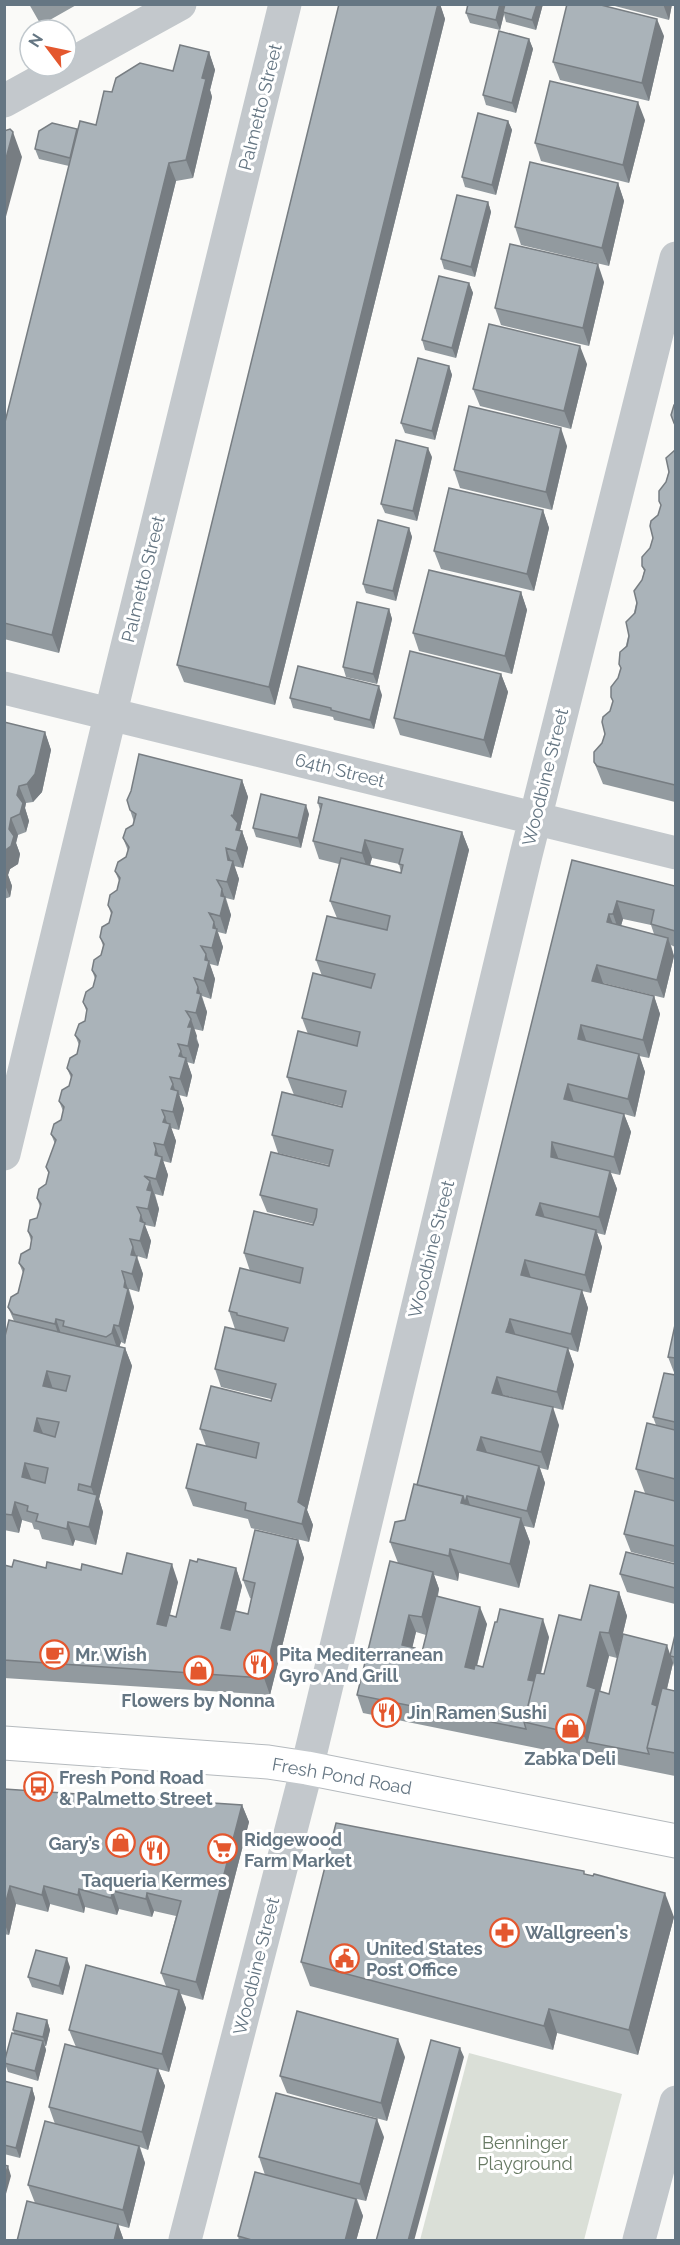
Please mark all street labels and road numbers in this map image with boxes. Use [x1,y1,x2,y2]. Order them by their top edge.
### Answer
street label: Palmetto Street [234,41,286,173]
street label: Palmetto Street [117,513,169,645]
street label: Woodbine Street [518,706,572,848]
street label: 64th Street [293,749,387,791]
street label: Woodbine Street [404,1178,458,1320]
street label: Fresh Pond Road [271,1753,413,1799]
street label: Woodbine Street [229,1895,283,2037]

